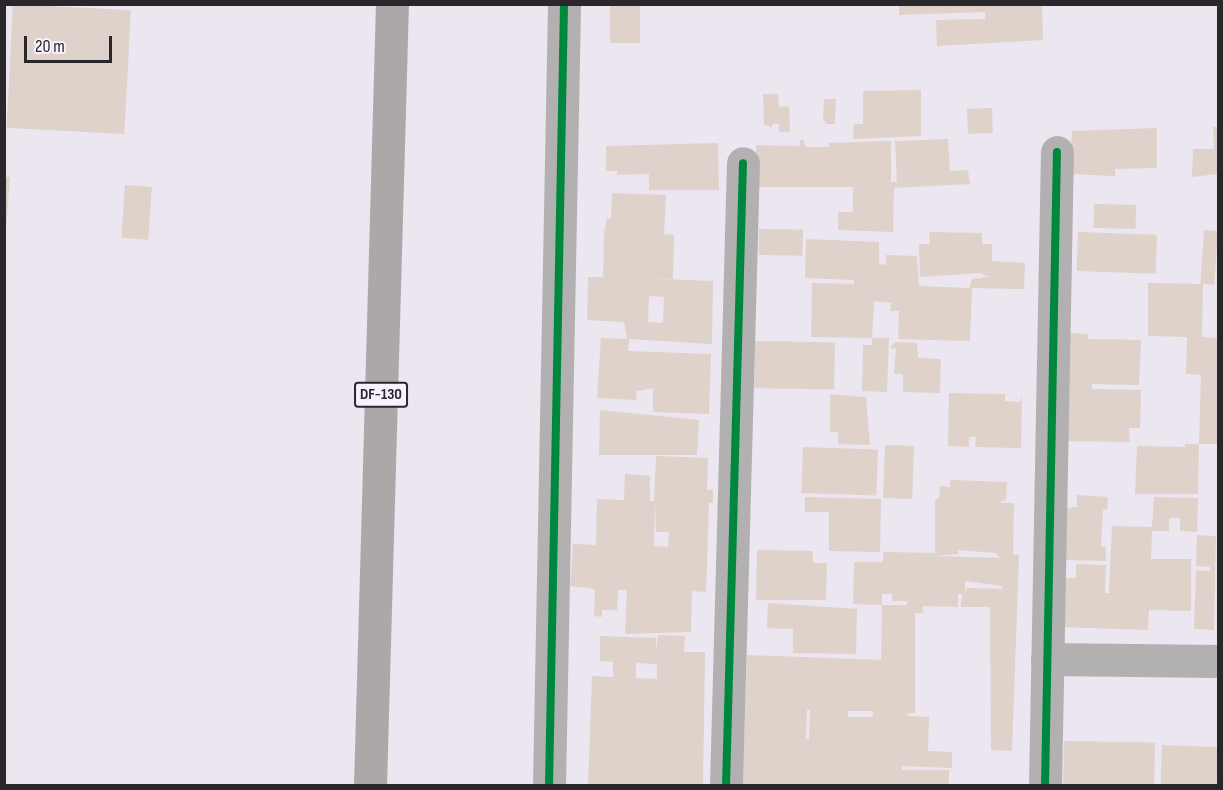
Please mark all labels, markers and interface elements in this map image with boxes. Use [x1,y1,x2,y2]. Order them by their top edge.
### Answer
scale bar [27,24,116,62]
text: 20 m [35,36,65,57]
road number: DF-130 [354,382,408,408]

